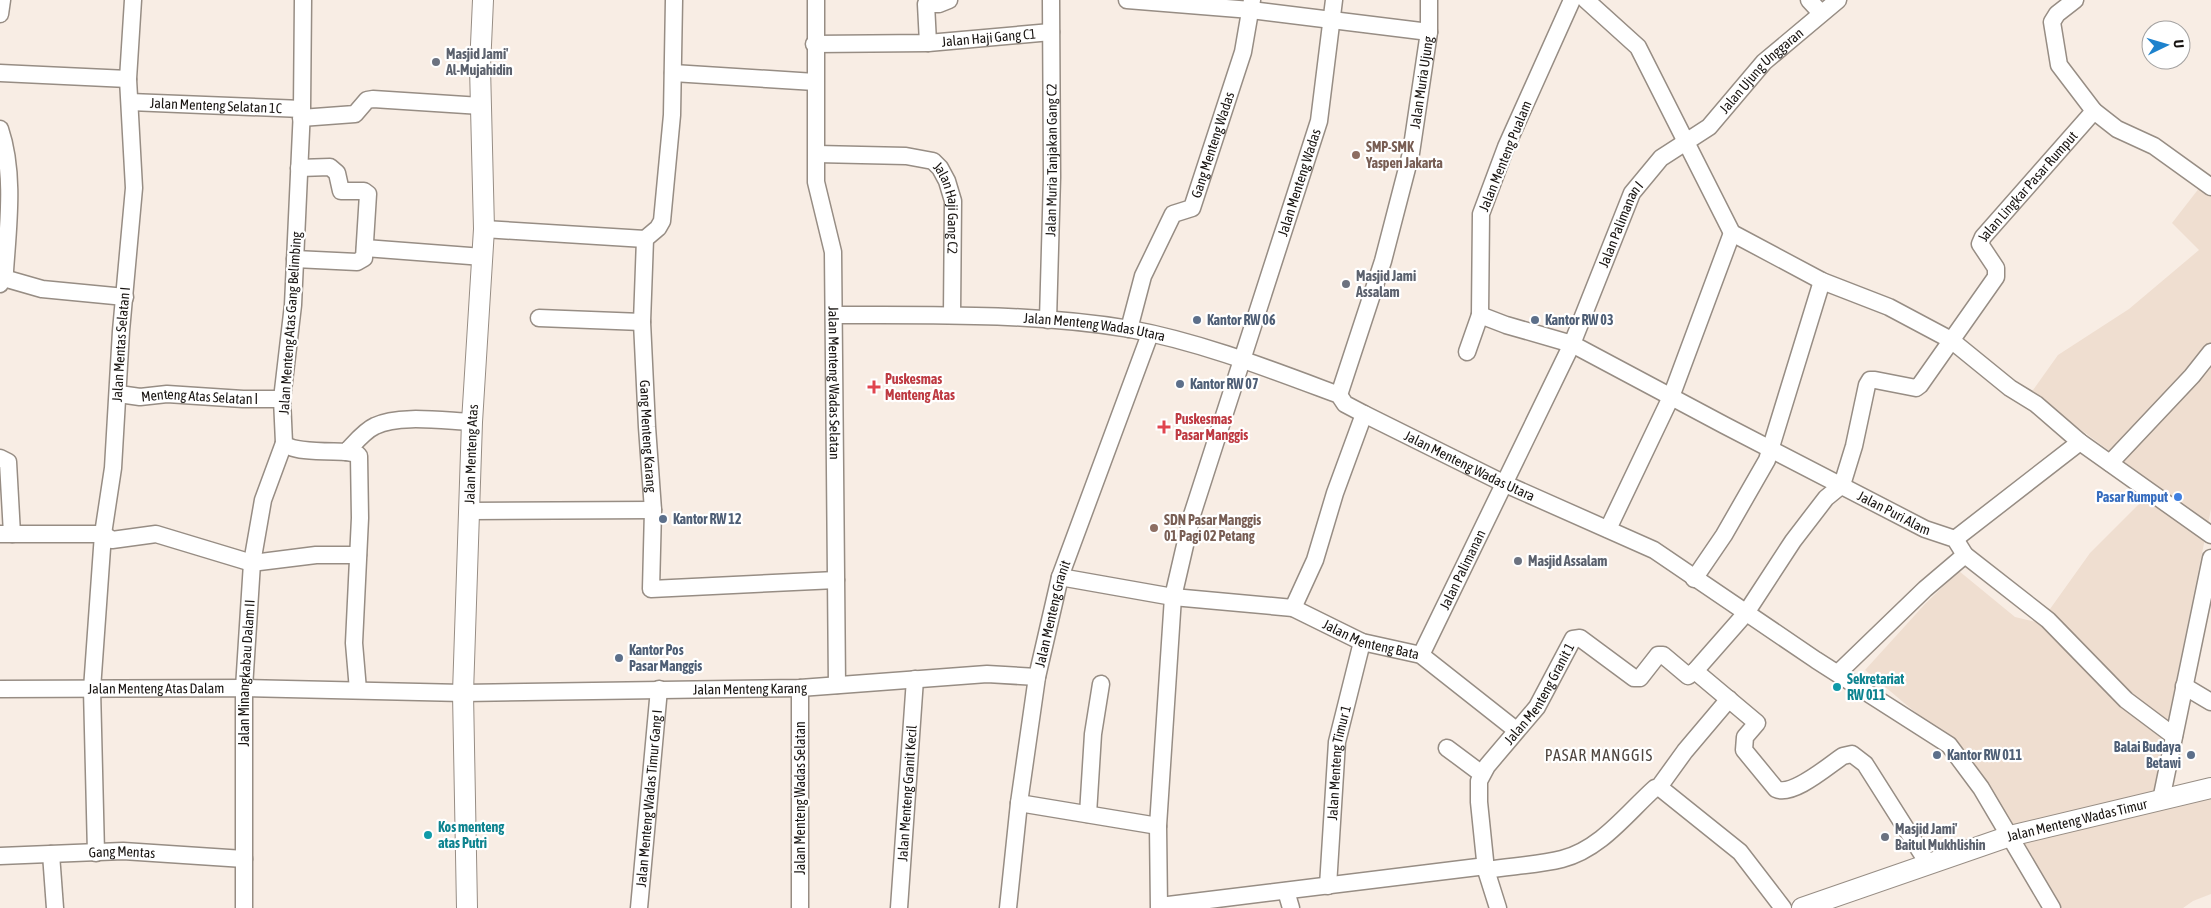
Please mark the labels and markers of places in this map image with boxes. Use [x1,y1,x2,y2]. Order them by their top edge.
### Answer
place label: Masjid Jami' Al-Mujahidin [445,46,513,78]
marker: Masjid Jami' Al-Mujahidin [430,56,442,68]
place label: SMP-SMK Yaspen Jakarta [1365,139,1443,171]
marker: SMP-SMK Yaspen Jakarta [1350,149,1362,161]
place label: Masjid Jami Assalam [1355,268,1416,300]
marker: Masjid Jami Assalam [1340,278,1352,290]
place label: Kantor RW 06 [1207,312,1276,328]
place label: Kantor RW 03 [1545,312,1614,328]
marker: Kantor RW 06 [1191,314,1203,326]
marker: Kantor RW 03 [1529,314,1541,326]
place label: Puskesmas Menteng Atas [885,371,955,403]
place label: Kantor RW 07 [1190,376,1259,392]
marker: Kantor RW 07 [1174,378,1186,390]
marker: Puskesmas Menteng Atas [867,380,881,394]
place label: Puskesmas Pasar Manggis [1175,411,1248,443]
marker: Puskesmas Pasar Manggis [1157,420,1171,434]
place label: Pasar Rumput [2096,489,2168,505]
marker: Pasar Rumput [2172,491,2184,503]
place label: Kantor RW 12 [673,511,742,527]
place label: SDN Pasar Manggis 01 Pagi 02 Petang [1164,512,1261,544]
marker: Kantor RW 12 [657,513,669,525]
marker: SDN Pasar Manggis 01 Pagi 02 Petang [1148,522,1160,534]
place label: Masjid Assalam [1528,553,1607,569]
marker: Masjid Assalam [1512,555,1524,567]
place label: Kantor Pos Pasar Manggis [629,642,702,674]
marker: Kantor Pos Pasar Manggis [613,652,625,664]
place label: Sekretariat RW 011 [1847,671,1904,703]
marker: Sekretariat RW 011 [1831,681,1843,693]
place label: Balai Budaya Betawi [2114,739,2181,771]
place label: Kantor RW 011 [1947,747,2022,763]
marker: Kantor RW 011 [1931,749,1943,761]
marker: Balai Budaya Betawi [2185,749,2197,761]
place label: Kos menteng atas Putri [438,819,505,851]
place label: Masjid Jami' Baitul Mukhlishin [1895,821,1986,853]
marker: Kos menteng atas Putri [422,829,434,841]
marker: Masjid Jami' Baitul Mukhlishin [1879,831,1891,843]

